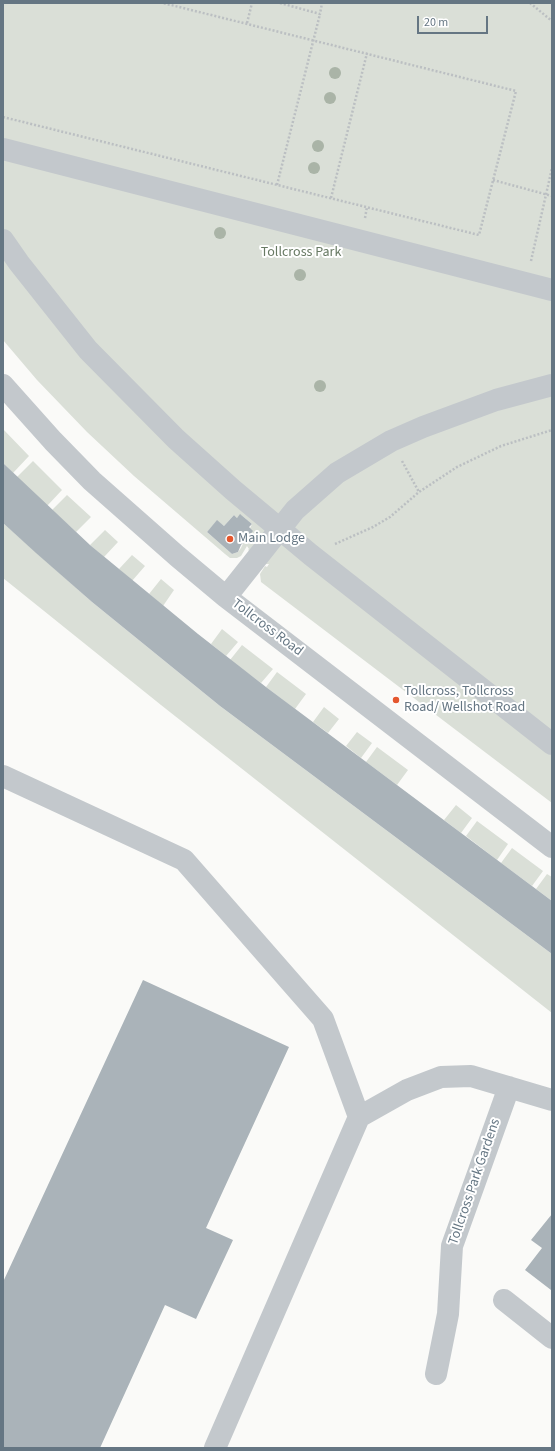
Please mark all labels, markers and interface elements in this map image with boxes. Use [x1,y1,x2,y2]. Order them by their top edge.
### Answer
scale bar [419,8,490,34]
text: 20 m [424,14,448,31]
park label: Tollcross Park [261,245,341,261]
place label: Main Lodge [238,531,305,547]
marker: Main Lodge [225,534,235,544]
street label: Tollcross Road [228,596,306,660]
place label: Tollcross, Tollcross Road/ Wellshot Road [404,684,525,716]
marker: Tollcross, Tollcross Road/ Wellshot Road [391,695,401,705]
street label: Tollcross Park Gardens [446,1117,504,1247]

